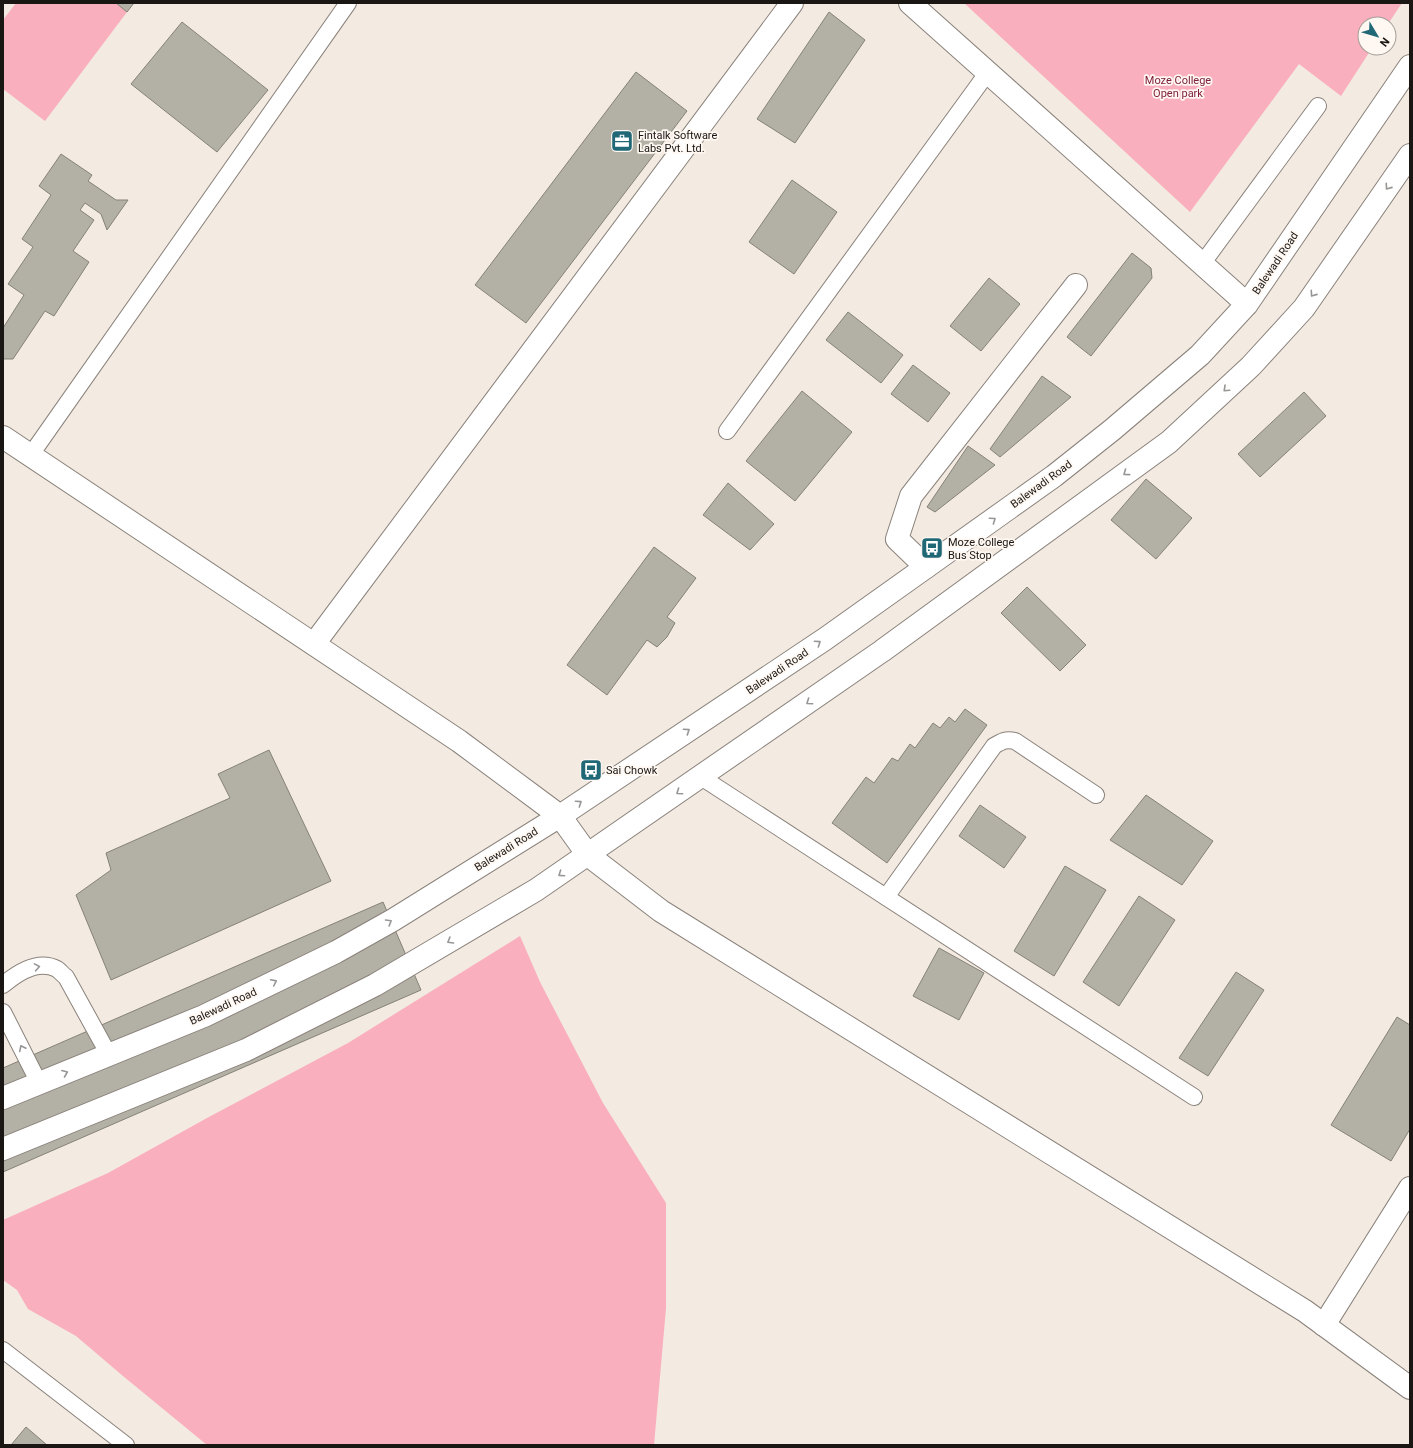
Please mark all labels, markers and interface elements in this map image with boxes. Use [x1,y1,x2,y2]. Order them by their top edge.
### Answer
north arrow [1357,16,1397,56]
text: N [1377,35,1392,49]
park label: Moze College Open park [1145,74,1211,100]
office icon: Fintalk Software Labs Pvt. Ltd. [609,128,635,154]
place label: Fintalk Software Labs Pvt. Ltd. [638,129,717,155]
one-way arrow [1385,183,1393,190]
street label: Balewadi Road [1250,230,1301,297]
one-way arrow [1310,290,1318,297]
one-way arrow [1223,384,1230,391]
street label: Balewadi Road [1008,458,1074,511]
one-way arrow [1124,468,1131,475]
one-way arrow [988,518,995,525]
bus stop icon: Moze College Bus Stop [919,535,945,561]
place label: Moze College Bus Stop [948,536,1015,562]
one-way arrow [814,641,821,648]
street label: Balewadi Road [744,646,811,697]
one-way arrow [806,697,813,705]
one-way arrow [683,728,690,736]
bus stop icon: Sai Chowk [578,757,604,783]
place label: Sai Chowk [606,764,658,777]
one-way arrow [677,787,684,794]
one-way arrow [574,801,581,808]
street label: Balewadi Road [472,825,540,874]
one-way arrow [558,869,565,877]
one-way arrow [385,919,392,927]
one-way arrow [447,936,454,944]
one-way arrow [33,963,40,972]
one-way arrow [270,979,277,987]
street label: Balewadi Road [188,985,259,1028]
one-way arrow [19,1045,26,1053]
one-way arrow [62,1069,69,1077]

